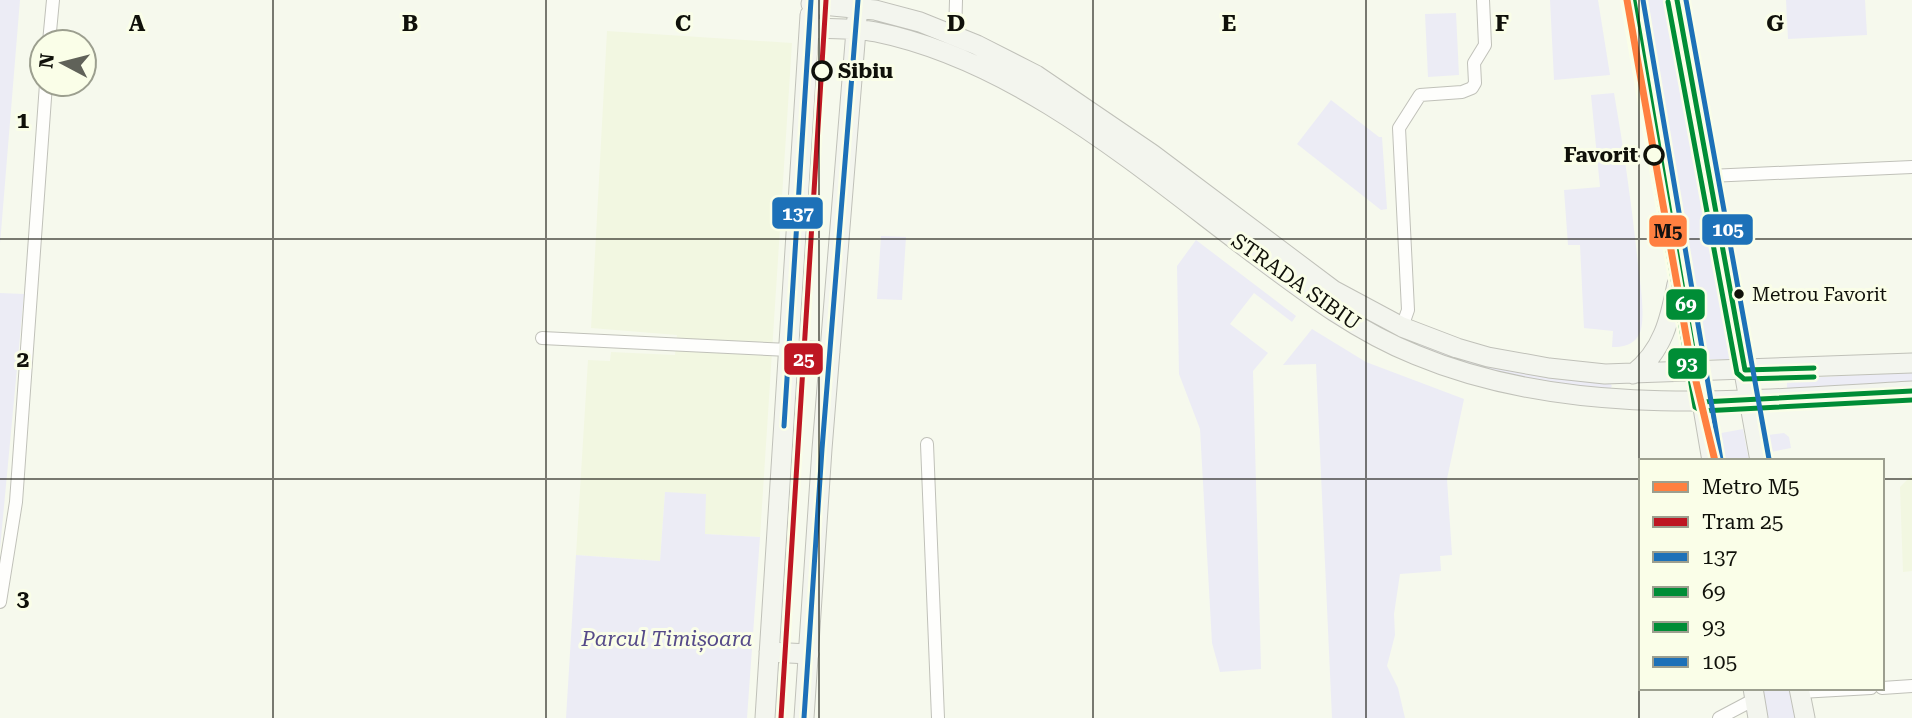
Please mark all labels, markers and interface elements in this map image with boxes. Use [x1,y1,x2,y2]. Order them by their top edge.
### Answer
text: A [129,10,146,37]
text: B [402,10,418,37]
text: C [675,10,691,37]
text: D [947,10,965,37]
text: E [1222,10,1236,37]
text: F [1495,10,1509,37]
text: G [1766,10,1784,37]
north arrow [28,28,98,98]
text: N [34,52,59,70]
place label: Sibiu [838,59,893,83]
marker: Sibiu [812,61,832,81]
text: 1 [17,107,30,134]
place label: Favorit [1564,143,1638,167]
marker: Favorit [1644,145,1664,165]
line badge: 137 [771,196,824,230]
text: 137 [782,202,814,225]
line badge: 105 [1701,213,1754,246]
line badge: M5 [1648,214,1688,248]
text: 105 [1712,218,1744,241]
text: M5 [1654,220,1683,243]
street label: STRADA SIBIU [1227,229,1365,335]
place label: Metrou Favorit [1752,283,1887,306]
marker: Metrou Favorit [1732,287,1746,301]
line badge: 69 [1665,288,1706,321]
text: 69 [1675,293,1697,316]
line badge: 25 [783,342,824,376]
text: 2 [17,346,29,373]
line badge: 93 [1667,347,1708,380]
text: 25 [793,348,815,371]
text: 93 [1676,352,1698,375]
legend [1639,459,1884,690]
text: Metro M5 [1702,475,1800,499]
text: Tram 25 [1702,510,1784,534]
text: 137 [1702,545,1738,569]
text: 69 [1702,580,1726,604]
text: 3 [17,585,30,612]
text: 93 [1702,615,1726,639]
park label: Parcul Timișoara [581,627,752,653]
text: 105 [1702,650,1737,674]

